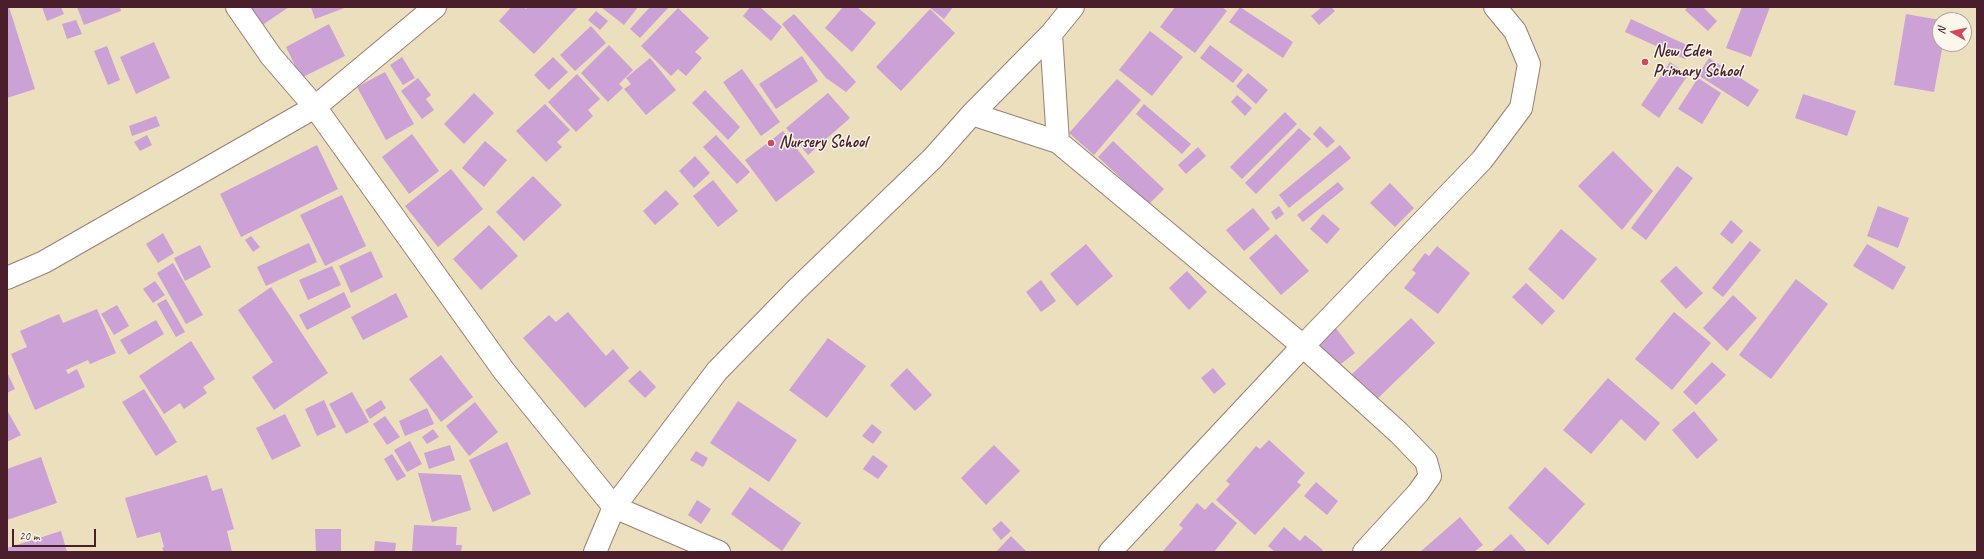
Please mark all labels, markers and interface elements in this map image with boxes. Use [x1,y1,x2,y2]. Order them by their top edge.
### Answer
north arrow [1932,12,1972,52]
text: N [1934,26,1949,35]
place label: New Eden Primary School [1653,42,1741,82]
marker: New Eden Primary School [1640,57,1650,67]
place label: Nursery School [779,133,867,153]
marker: Nursery School [766,138,776,148]
scale bar [14,521,98,547]
text: 20 m [19,528,39,544]

